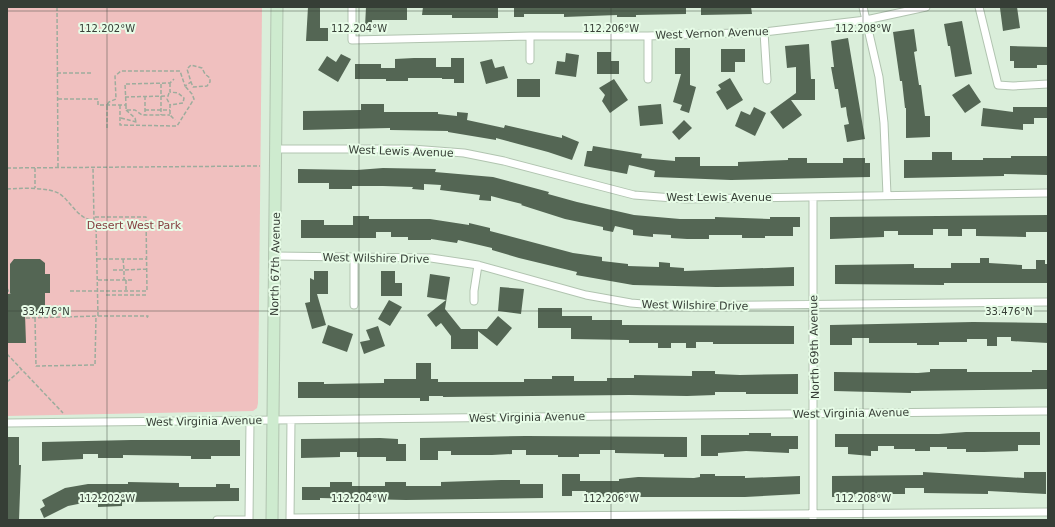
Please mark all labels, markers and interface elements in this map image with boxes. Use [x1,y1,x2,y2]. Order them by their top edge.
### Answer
text: 112.202°W [79,23,135,34]
text: 112.204°W [331,23,387,34]
text: 112.206°W [583,23,639,34]
text: 112.208°W [835,23,891,34]
street label: West Vernon Avenue [655,25,769,42]
street label: West Lewis Avenue [348,143,454,160]
street label: West Lewis Avenue [666,191,772,204]
street label: North 67th Avenue [268,212,283,316]
park label: Desert West Park [87,219,182,232]
street label: West Wilshire Drive [322,251,430,266]
street label: North 69th Avenue [807,295,822,399]
street label: West Wilshire Drive [641,298,749,313]
text: 33.476°N [22,306,70,317]
text: 33.476°N [985,306,1033,317]
street label: West Virginia Avenue [793,406,910,421]
street label: West Virginia Avenue [469,410,586,425]
street label: West Virginia Avenue [146,414,263,429]
text: 112.202°W [79,493,135,504]
text: 112.204°W [331,493,387,504]
text: 112.206°W [583,493,639,504]
text: 112.208°W [835,493,891,504]

